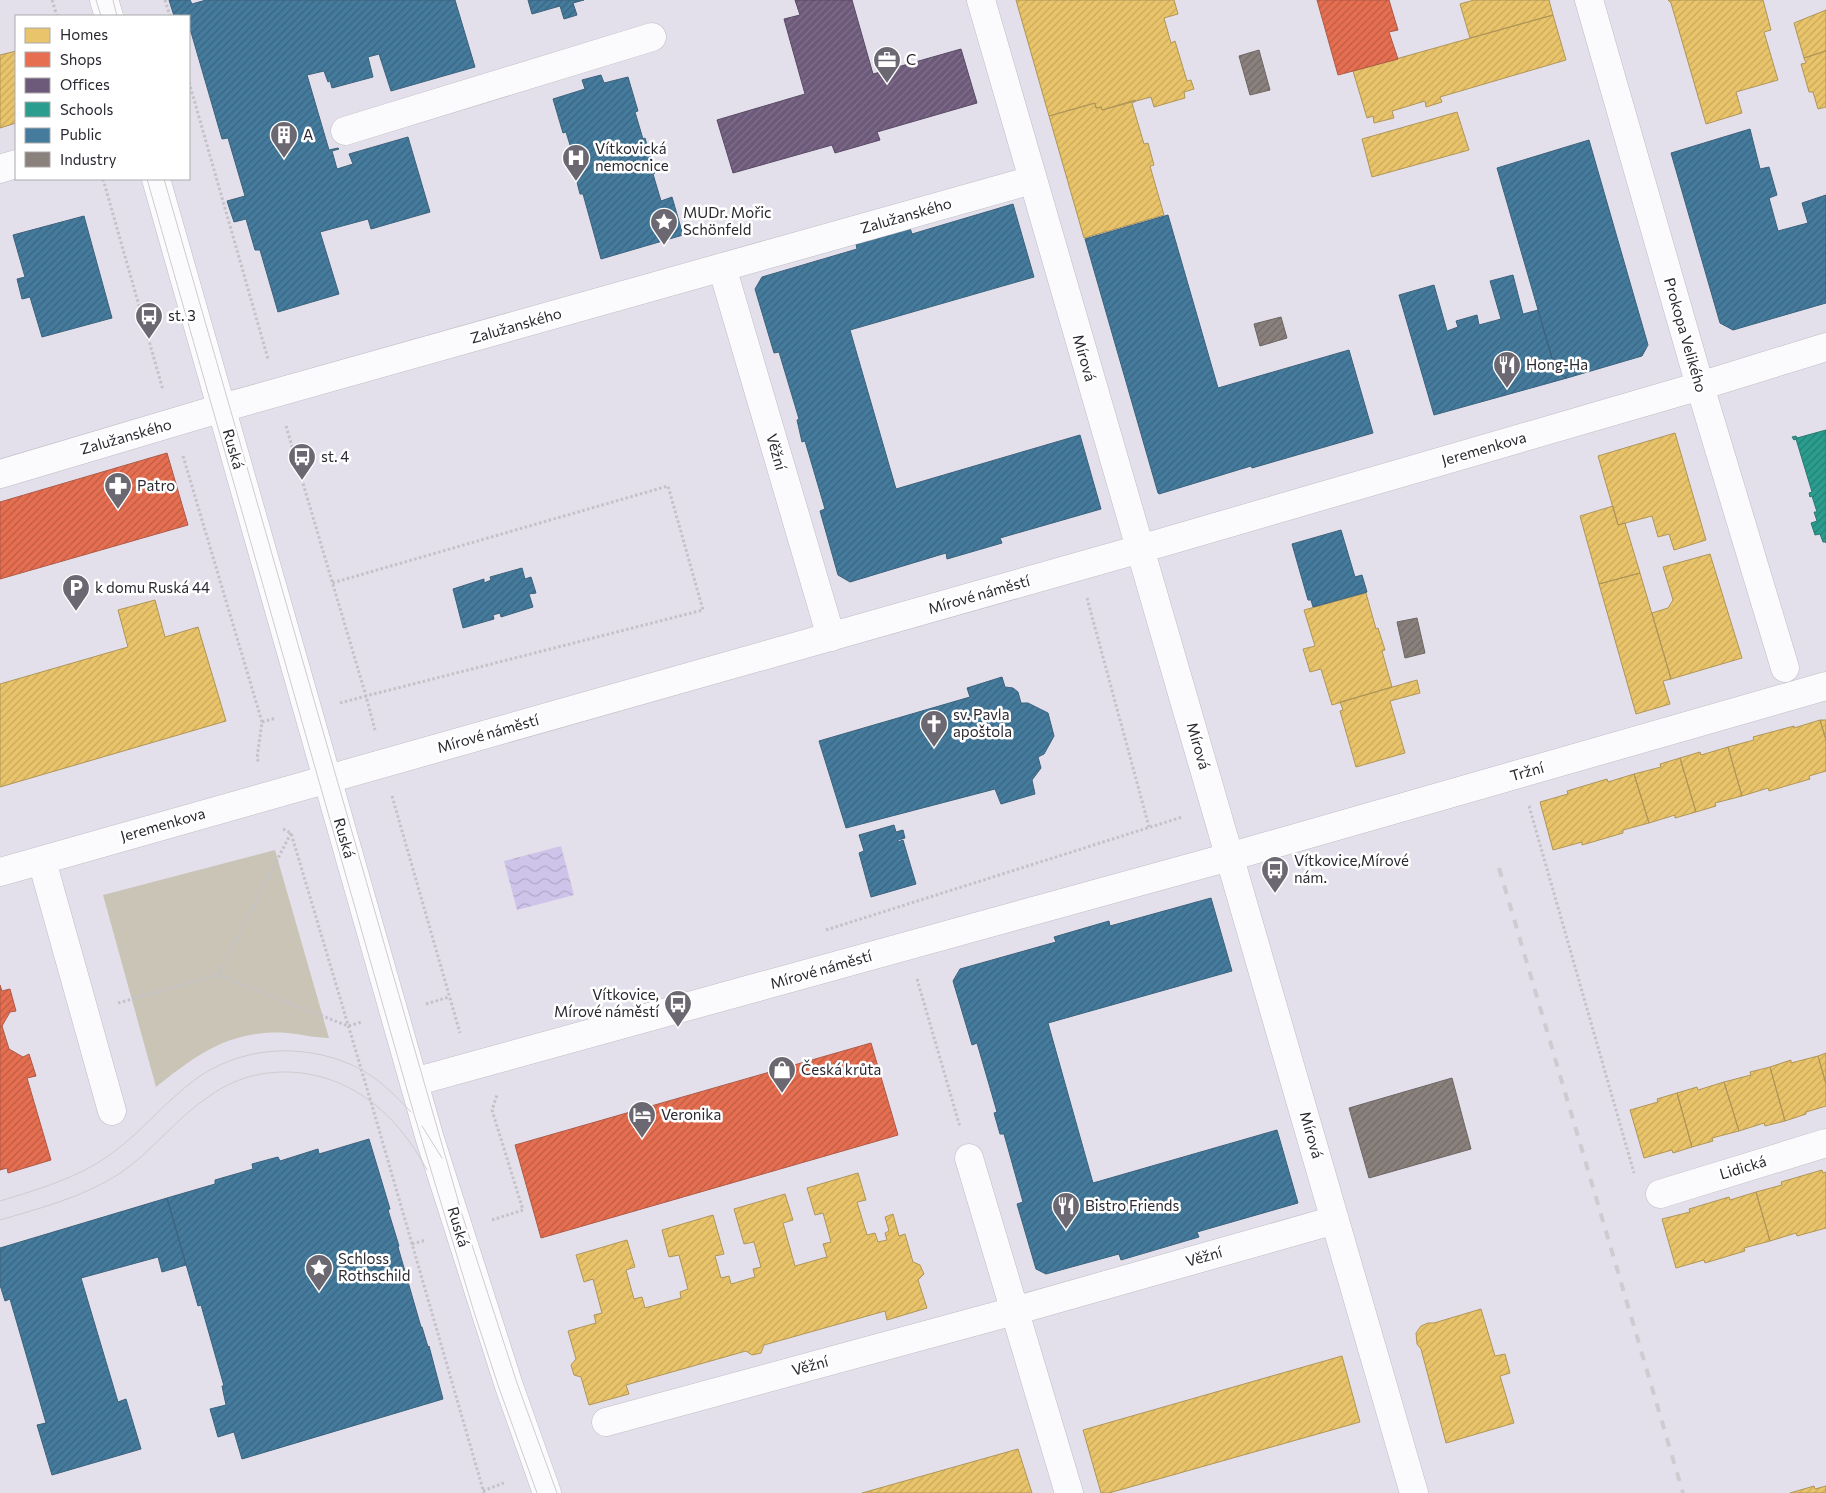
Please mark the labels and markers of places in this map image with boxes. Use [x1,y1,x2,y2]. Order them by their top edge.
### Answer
office icon: C [872,45,902,84]
place label: C [906,50,916,68]
building icon: A [269,120,299,159]
place label: A [303,125,313,143]
place label: Vítkovická nemocnice [595,139,669,174]
hospital icon: Vítkovická nemocnice [561,143,591,182]
place label: MUDr. Mořic Schönfeld [683,203,771,238]
place icon: MUDr. Mořic Schönfeld [649,207,679,246]
bus stop icon: st. 3 [134,301,164,340]
place label: st. 3 [168,306,196,324]
restaurant icon: Hong-Ha [1492,350,1522,389]
place label: Hong-Ha [1526,355,1588,373]
bus stop icon: st. 4 [287,442,317,481]
place label: st. 4 [321,447,349,465]
pharmacy icon: Patro [103,471,133,510]
place label: Patro [137,476,175,494]
parking icon: k domu Ruská 44 [61,573,91,612]
place label: k domu Ruská 44 [95,578,210,596]
place label: sv. Pavla apoštola [953,705,1012,740]
church icon: sv. Pavla apoštola [919,709,949,748]
place label: Vítkovice,Mírové nám. [1294,851,1409,886]
bus stop icon: Vítkovice,Mírové nám. [1260,855,1290,894]
place label: Vítkovice, Mírové náměstí [554,985,660,1020]
bus stop icon: Vítkovice, Mírové náměstí [663,989,693,1028]
shop icon: Česká krůta [767,1055,797,1094]
place label: Česká krůta [801,1059,881,1078]
hotel icon: Veronika [627,1100,657,1139]
place label: Veronika [661,1105,721,1123]
restaurant icon: Bistro Friends [1051,1191,1081,1230]
place label: Bistro Friends [1085,1196,1179,1214]
place label: Schloss Rothschild [338,1249,410,1284]
place icon: Schloss Rothschild [304,1253,334,1292]

